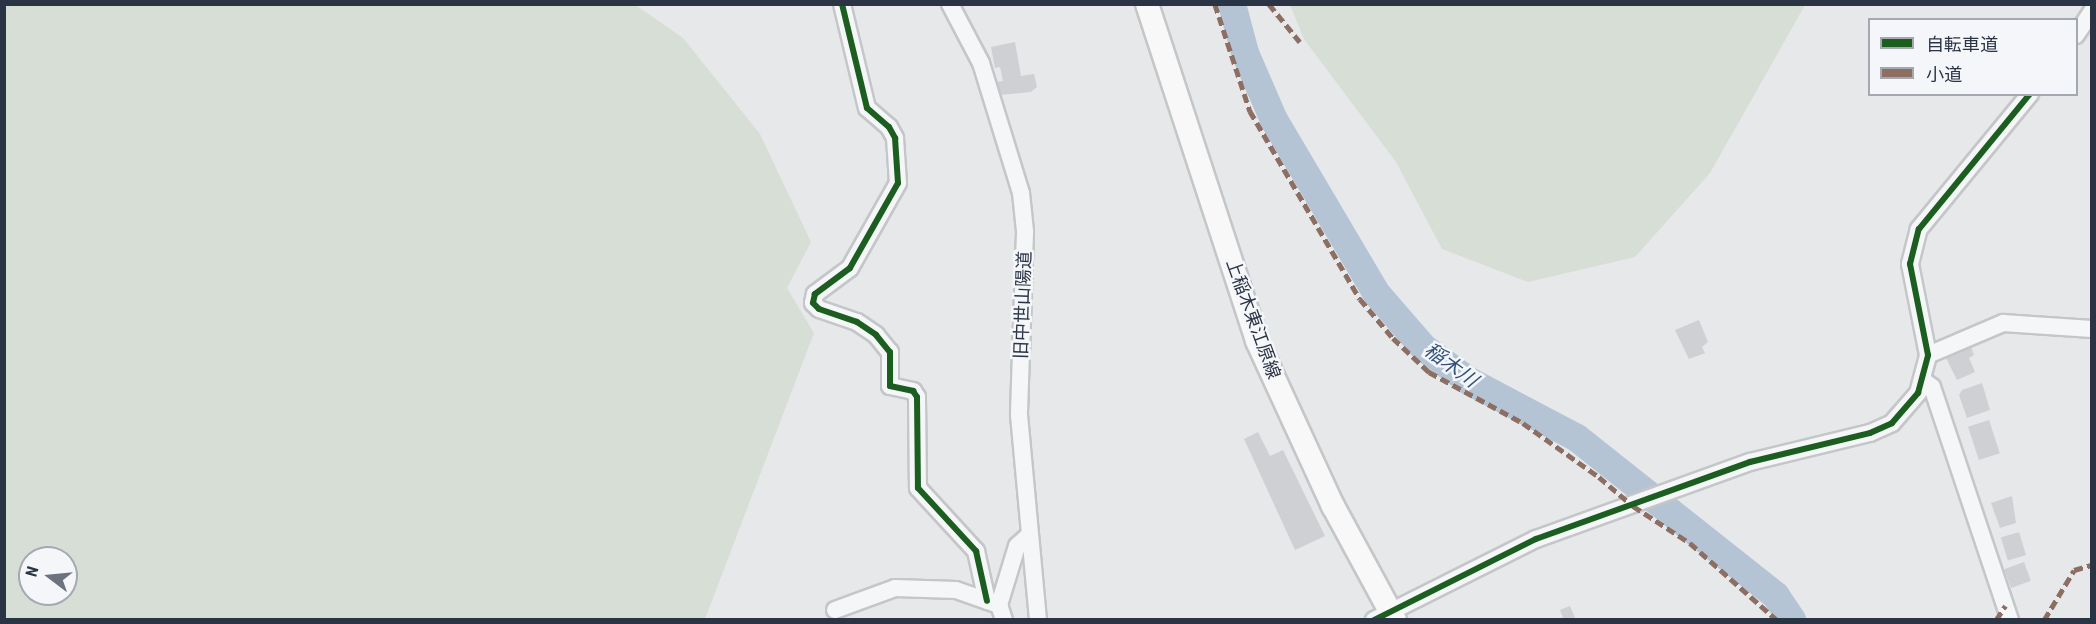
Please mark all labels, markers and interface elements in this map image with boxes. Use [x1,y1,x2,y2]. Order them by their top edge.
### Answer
legend [1868,18,2078,96]
text: 自転車道 [1926,34,1998,55]
text: 小道 [1926,64,1962,85]
street label: 旧中世山陽道 [1010,251,1036,359]
street label: 上稲木東江原線 [1221,256,1285,382]
water label: 稲木川 [1420,338,1482,392]
north arrow [18,546,78,606]
text: N [22,564,43,579]

